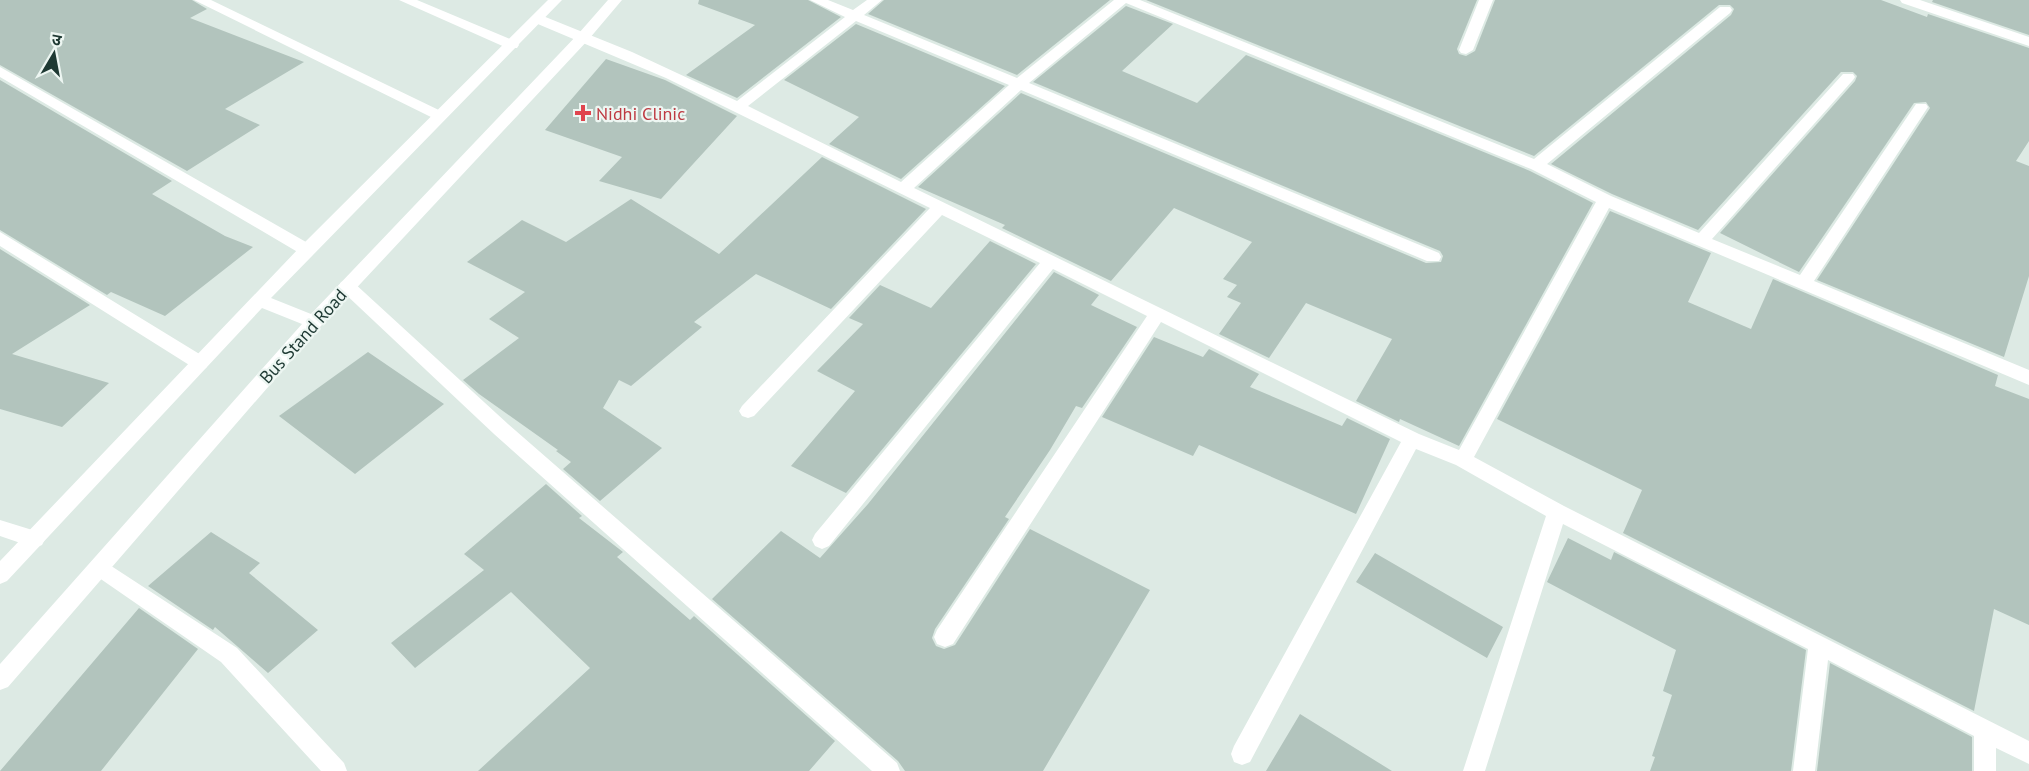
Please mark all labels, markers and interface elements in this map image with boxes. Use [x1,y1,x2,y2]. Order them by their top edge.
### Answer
north arrow [24,24,84,84]
text: उ [50,29,64,50]
place label: Nidhi Clinic [596,102,685,125]
marker: Nidhi Clinic [574,104,592,122]
street label: Bus Stand Road [254,284,352,388]

